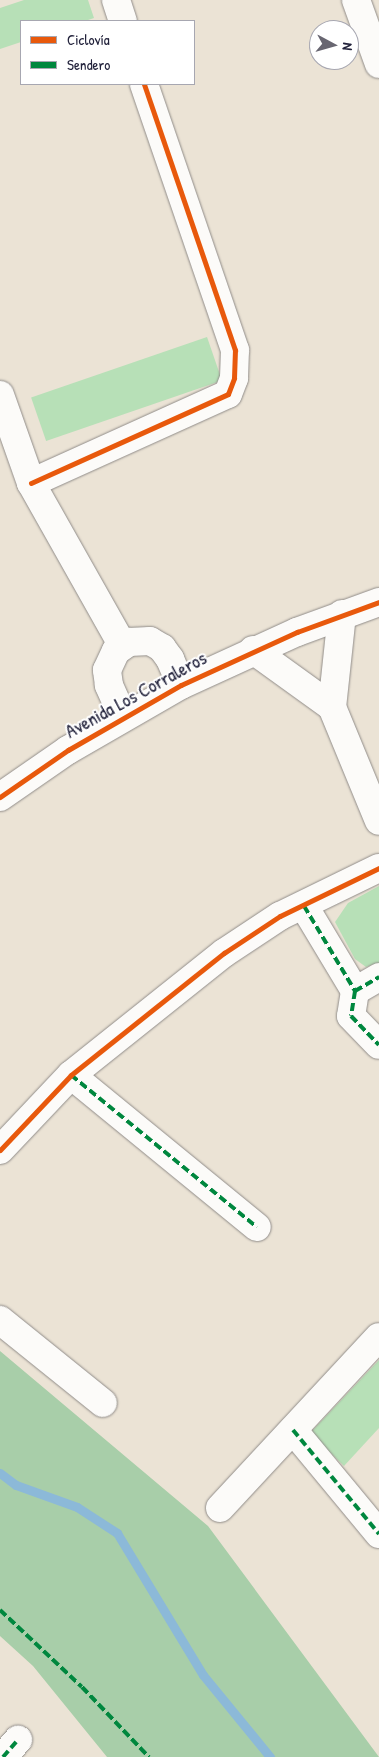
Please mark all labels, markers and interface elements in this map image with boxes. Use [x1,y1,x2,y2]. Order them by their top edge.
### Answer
legend [20,20,195,85]
north arrow [309,20,359,70]
text: Ciclovía [67,29,110,50]
text: N [339,42,358,51]
text: Sendero [67,54,110,75]
street label: Avenida Los Corraleros [61,647,211,743]

